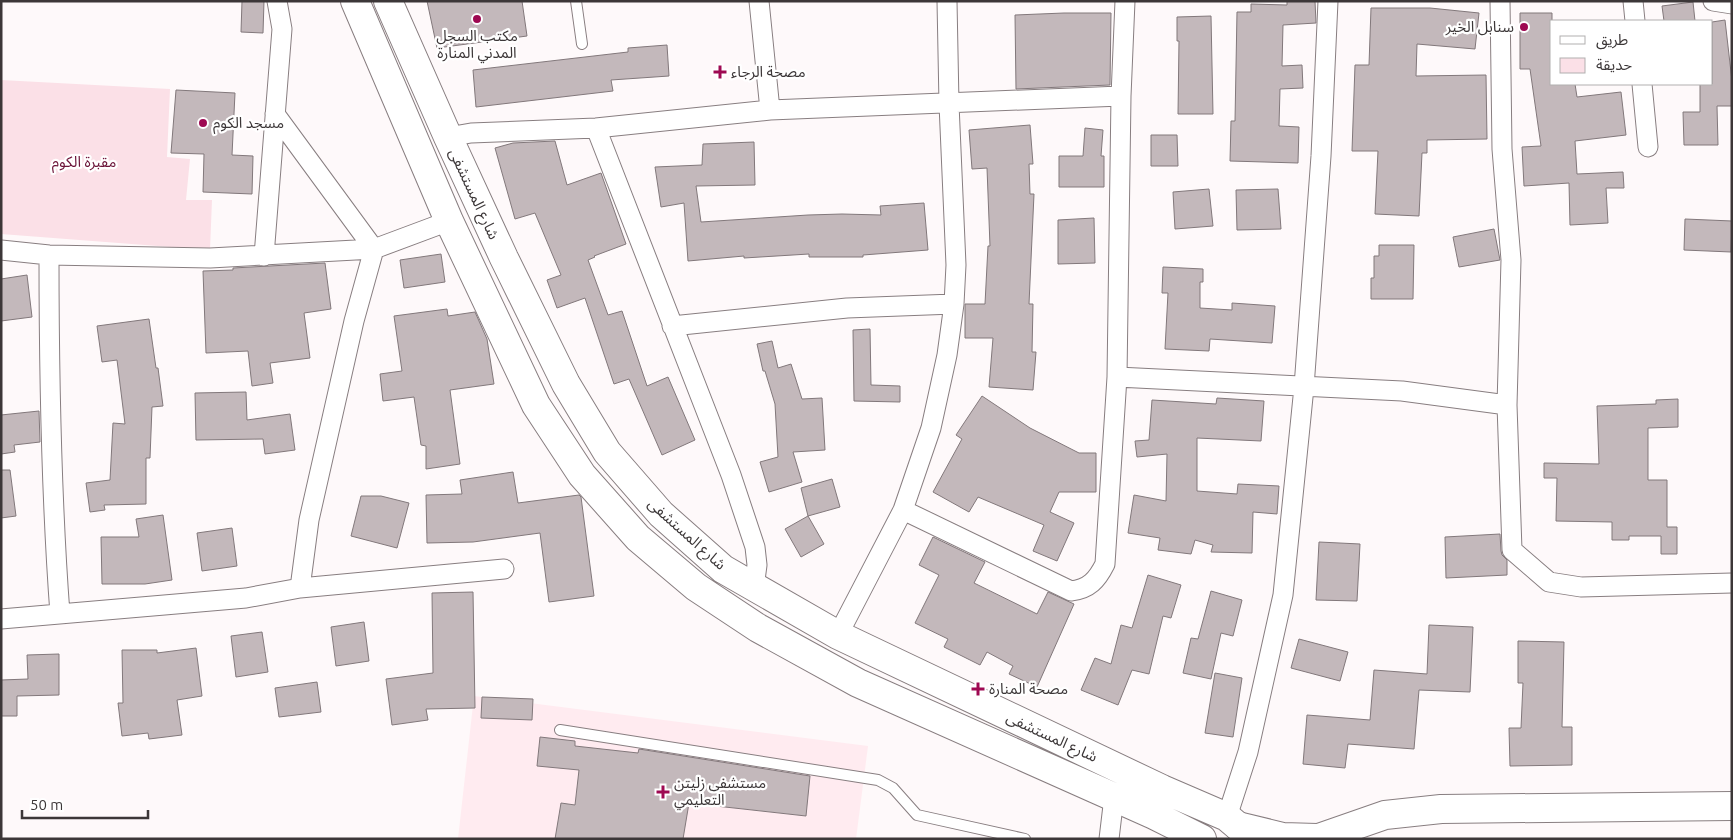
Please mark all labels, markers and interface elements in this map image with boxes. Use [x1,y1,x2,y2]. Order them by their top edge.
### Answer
marker: مكتب السجل المدني المنارة [471,13,483,25]
place label: سنابل الخير [1445,18,1514,36]
legend [1550,20,1713,85]
marker: سنابل الخير [1518,21,1530,33]
place label: مكتب السجل المدني المنارة [436,27,518,64]
text: طريق [1596,31,1628,50]
text: حديقة [1596,56,1632,73]
place label: مصحة الرجاء [731,63,806,81]
marker: مصحة الرجاء [713,65,727,79]
place label: مسجد الكوم [213,114,284,134]
marker: مسجد الكوم [197,117,209,129]
street label: شارع المستشفى [442,146,503,244]
park label: مقبرة الكوم [52,153,116,173]
street label: شارع المستشفى [642,494,730,576]
place label: مصحة المنارة [989,680,1068,698]
marker: مصحة المنارة [971,682,985,696]
street label: شارع المستشفى [1002,708,1101,769]
place label: مستشفى زليتن التعليمي [674,774,766,811]
marker: مستشفى زليتن التعليمي [656,785,670,799]
scale bar [22,788,149,820]
text: 50 m [30,796,63,813]

